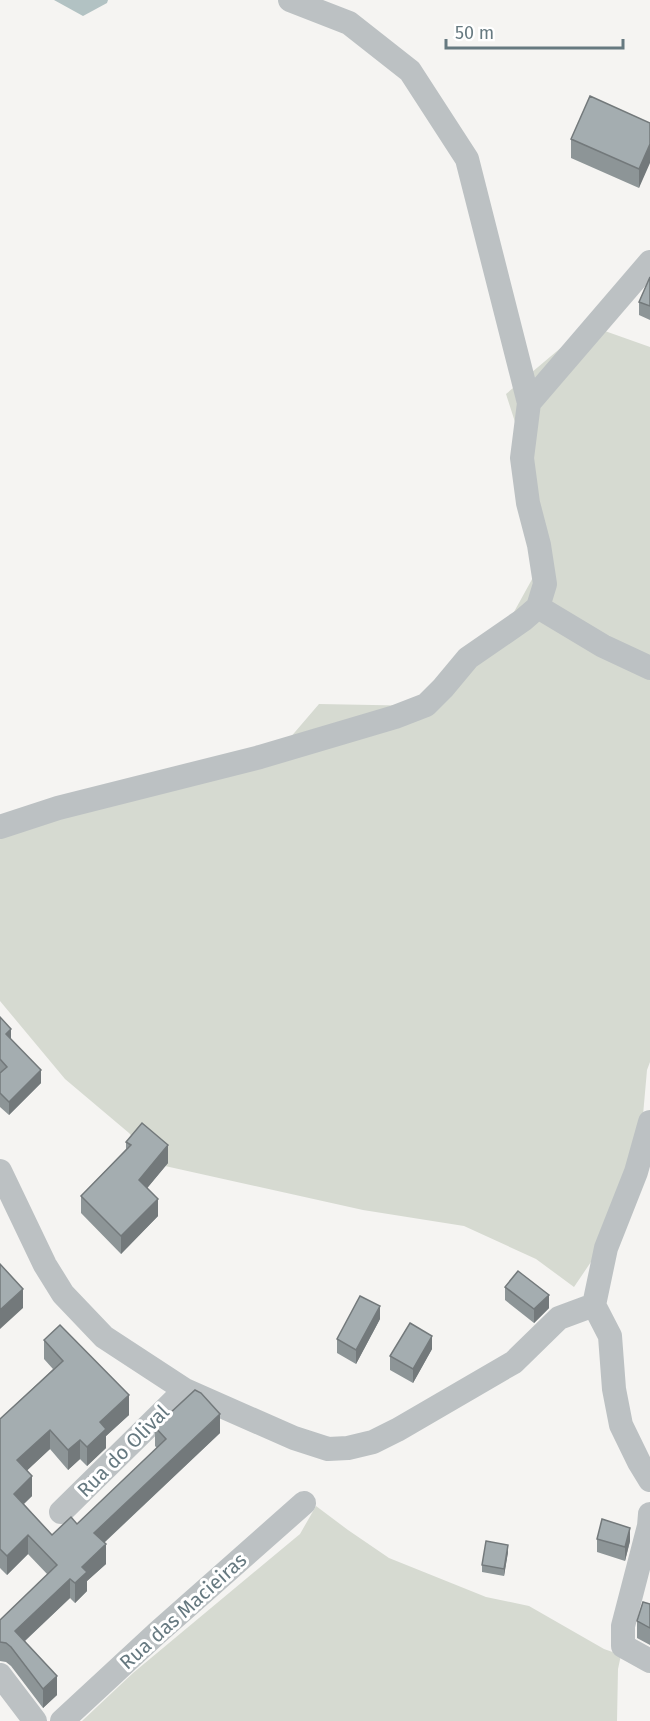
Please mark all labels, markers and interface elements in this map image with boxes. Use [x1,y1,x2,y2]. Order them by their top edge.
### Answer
scale bar [446,12,623,50]
text: 50 m [455,22,494,44]
street label: Rua do Olival [72,1400,174,1502]
street label: Rua das Macieiras [115,1548,251,1674]

